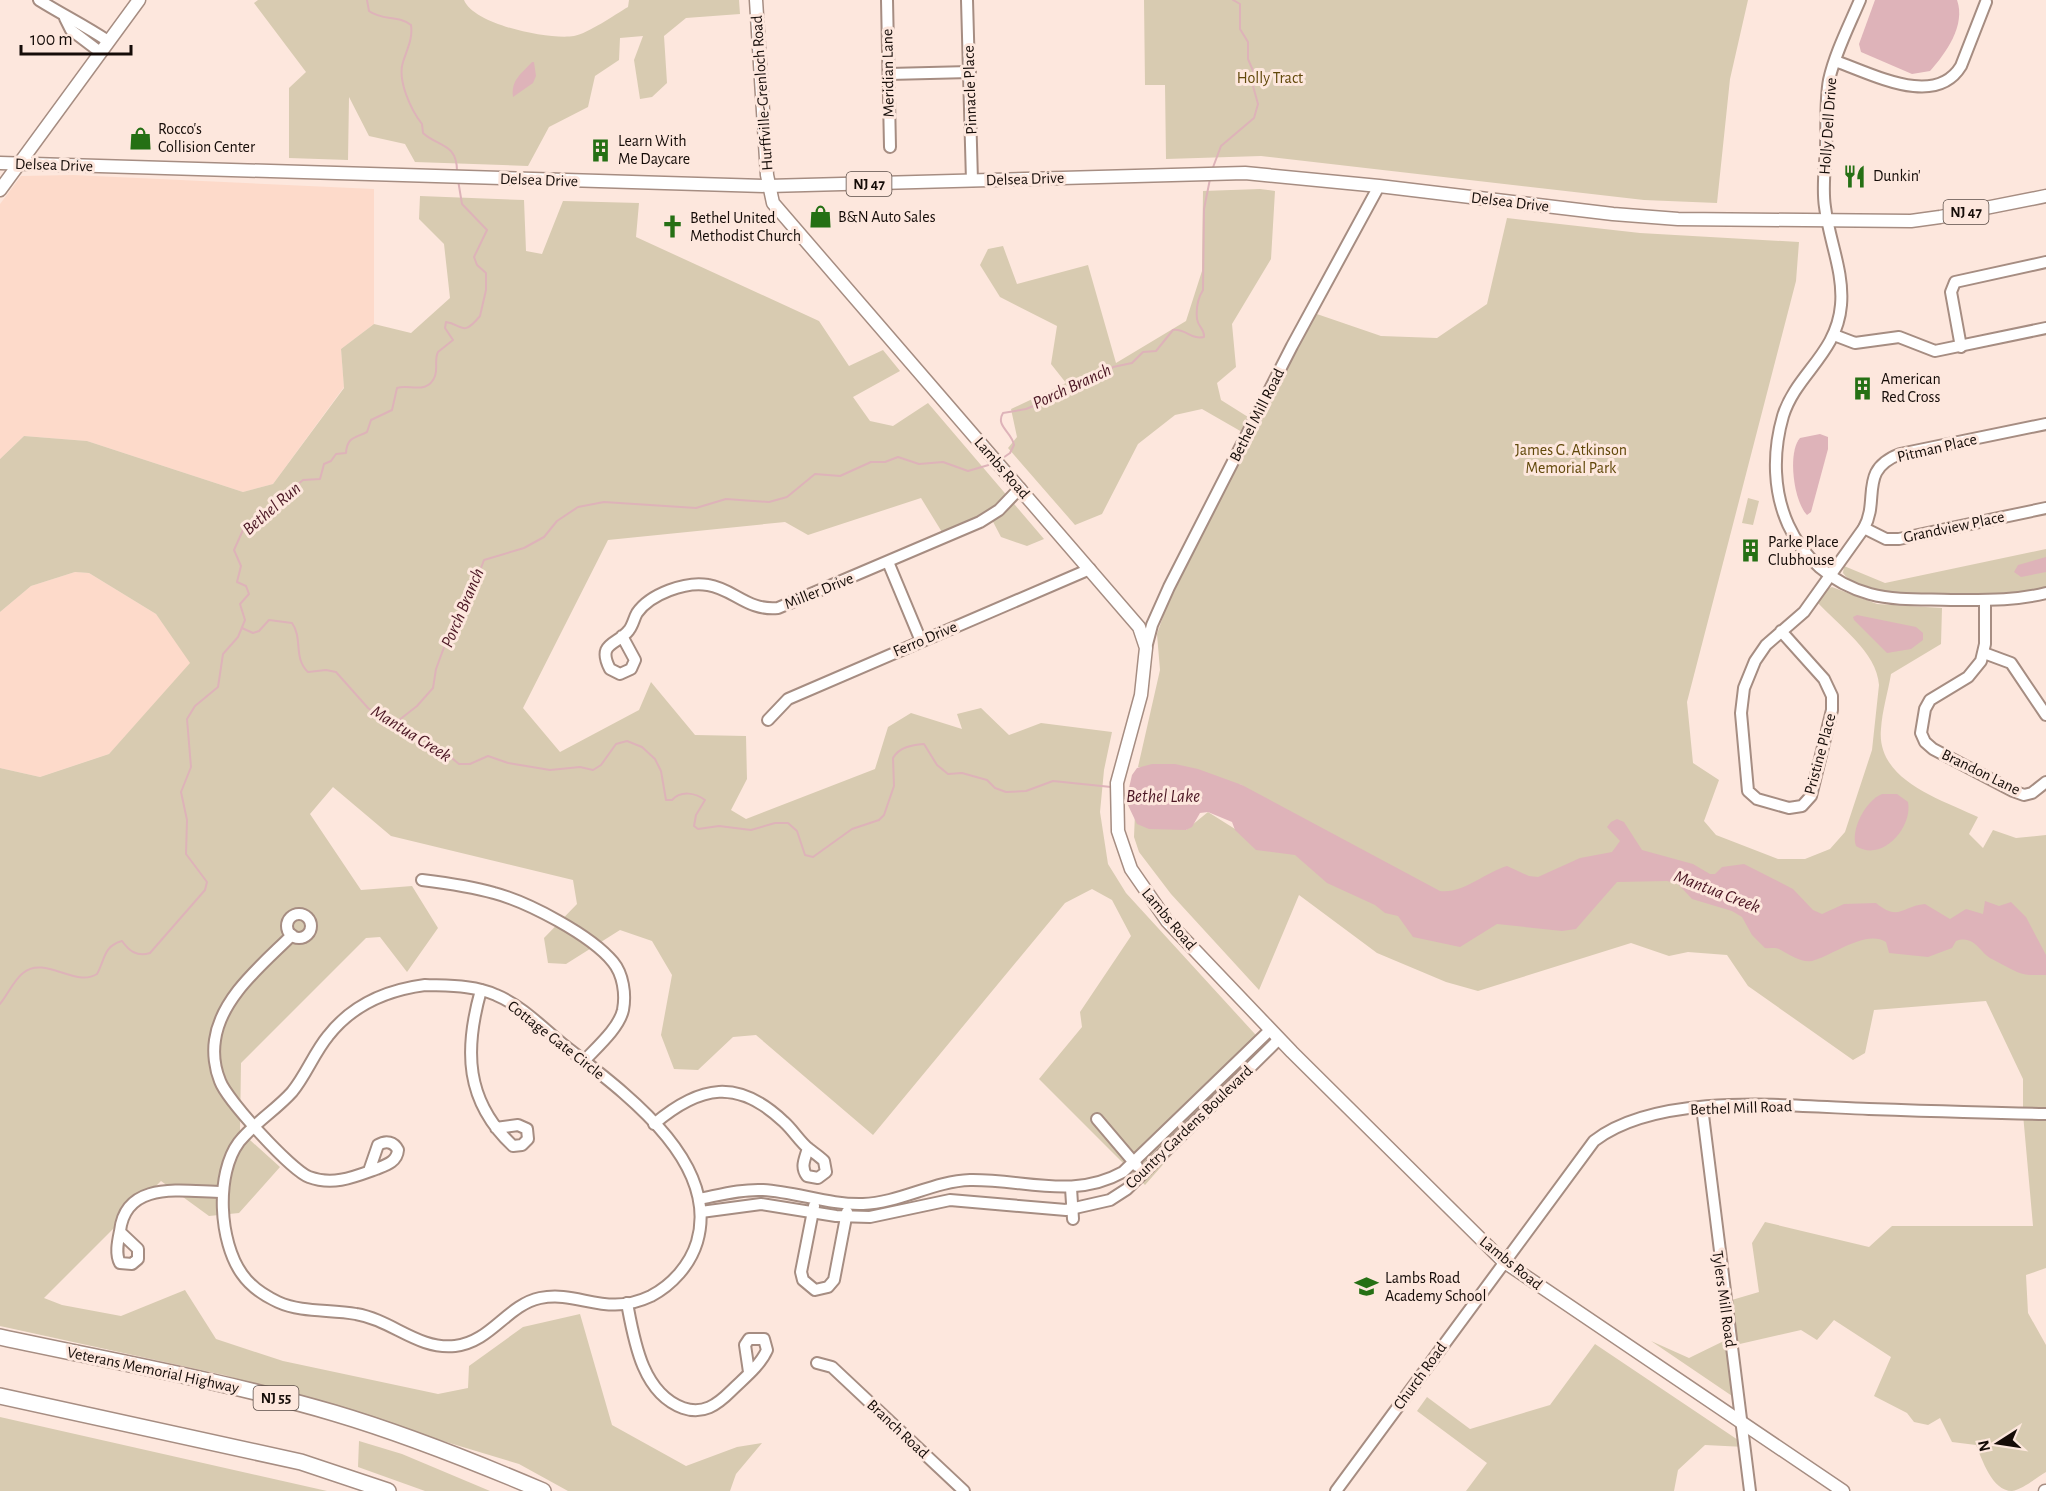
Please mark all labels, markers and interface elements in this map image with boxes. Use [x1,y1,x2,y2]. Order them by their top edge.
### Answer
street label: Hurffville-Grenloch Road [749,15,775,171]
scale bar [21,18,130,56]
street label: Meridian Lane [879,29,897,117]
text: 100 m [30,31,73,49]
street label: Pinnacle Place [960,45,980,135]
park label: Holly Tract [1237,70,1303,87]
street label: Holly Dell Drive [1817,77,1840,175]
place label: Rocco's Collision Center [158,121,256,155]
shop icon: Rocco's Collision Center [127,125,153,151]
place label: Learn With Me Daycare [618,133,690,168]
building icon: Learn With Me Daycare [587,137,613,163]
street label: Delsea Drive [15,156,93,174]
restaurant icon: Dunkin' [1842,163,1868,189]
place label: Dunkin' [1873,168,1921,184]
street label: Delsea Drive [986,170,1064,188]
street label: Delsea Drive [500,171,578,189]
road number: NJ 47 [846,172,892,196]
street label: Delsea Drive [1470,189,1550,215]
road number: NJ 47 [1944,200,1988,224]
shop icon: B&N Auto Sales [807,204,833,230]
place label: B&N Auto Sales [838,209,936,225]
place label: Bethel United Methodist Church [690,210,801,244]
church icon: Bethel United Methodist Church [659,214,685,240]
water label: Porch Branch [1030,361,1114,413]
street label: Bethel Mill Road [1227,366,1287,464]
place label: American Red Cross [1881,371,1941,405]
building icon: American Red Cross [1850,375,1876,401]
street label: Pitman Place [1896,431,1978,465]
street label: Lambs Road [971,434,1033,502]
park label: James G. Atkinson Memorial Park [1515,442,1627,476]
water label: Bethel Run [240,479,304,539]
street label: Grandview Place [1902,508,2006,546]
place label: Parke Place Clubhouse [1768,534,1839,568]
building icon: Parke Place Clubhouse [1737,538,1763,564]
water label: Porch Branch [438,566,488,650]
street label: Miller Drive [782,570,856,612]
street label: Ferro Drive [891,618,959,660]
water label: Mantua Creek [368,702,454,766]
street label: Pristine Place [1801,712,1839,796]
street label: Brandon Lane [1939,746,2023,798]
water label: Bethel Lake [1126,788,1200,806]
water label: Mantua Creek [1671,867,1763,917]
street label: Lambs Road [1139,885,1199,953]
street label: Cottage Gate Circle [505,997,607,1083]
street label: Country Gardens Boulevard [1123,1062,1256,1192]
street label: Bethel Mill Road [1690,1098,1792,1118]
street label: Lambs Road [1477,1233,1545,1293]
street label: Tylers Mill Road [1708,1250,1739,1349]
place label: Lambs Road Academy School [1385,1270,1486,1305]
school or university icon: Lambs Road Academy School [1354,1274,1380,1300]
street label: Church Road [1390,1339,1450,1413]
street label: Veterans Memorial Highway [65,1344,241,1397]
road number: NJ 55 [254,1386,298,1410]
street label: Branch Road [864,1397,932,1461]
north arrow [1968,1413,2028,1473]
text: N [1975,1439,1993,1453]

